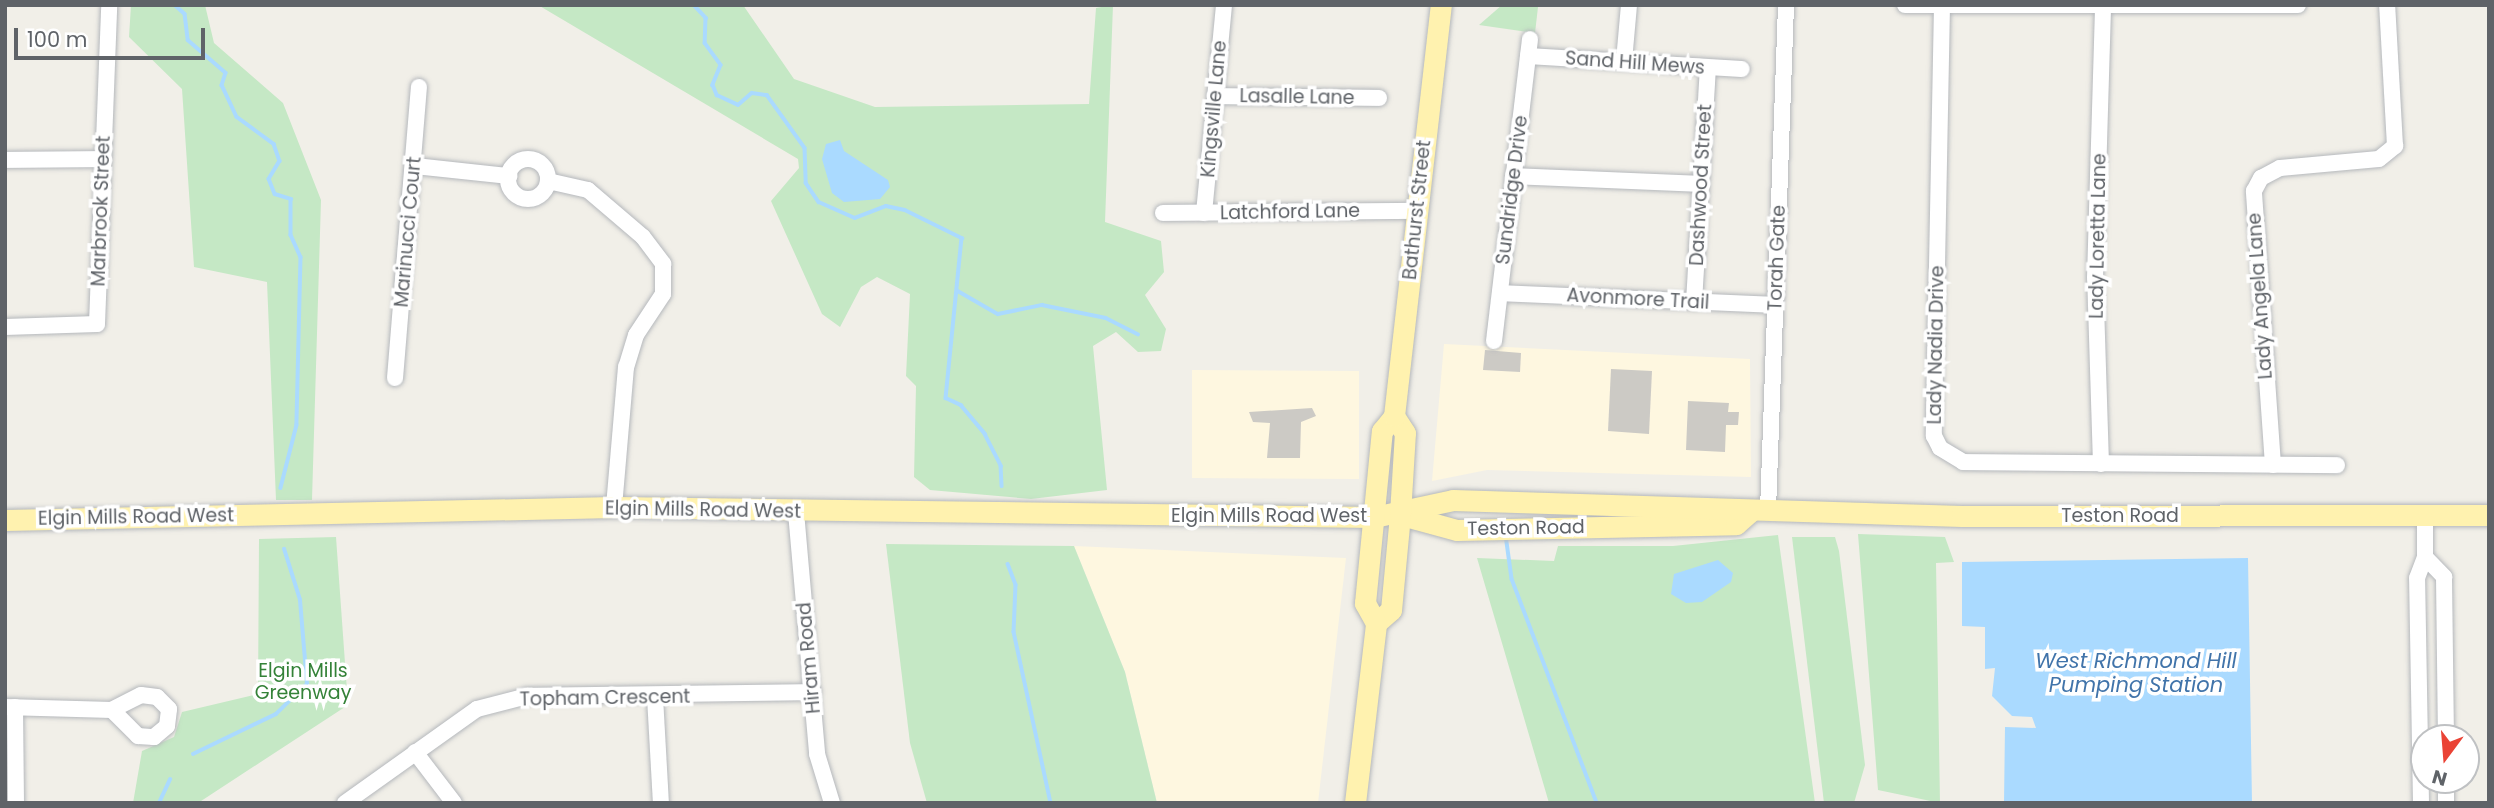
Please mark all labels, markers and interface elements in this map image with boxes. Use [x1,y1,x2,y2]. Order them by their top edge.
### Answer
scale bar [18,14,208,58]
text: 100 m [27,25,87,54]
street label: Kingsville Lane [1197,40,1231,178]
street label: Sand Hill Mews [1564,47,1706,79]
street label: Lasalle Lane [1239,85,1355,109]
street label: Dashwood Street [1685,104,1717,266]
street label: Sundridge Drive [1492,114,1532,266]
street label: Marbrook Street [87,135,115,287]
street label: Bathurst Street [1398,139,1436,281]
street label: Lady Loretta Lane [2085,153,2111,319]
street label: Marinucci Court [390,156,426,308]
street label: Latchford Lane [1220,199,1360,225]
street label: Torah Gate [1764,205,1790,311]
street label: Lady Angela Lane [2243,212,2277,380]
street label: Lady Nadia Drive [1923,265,1949,425]
street label: Avonmore Trail [1566,284,1710,314]
street label: Elgin Mills Road West [605,497,801,523]
street label: Elgin Mills Road West [38,504,234,530]
street label: Elgin Mills Road West [1171,505,1367,527]
street label: Teston Road [2061,505,2179,527]
street label: Teston Road [1467,516,1585,540]
street label: Hiram Road [793,601,825,715]
water label: West Richmond Hill Pumping Station [2035,648,2237,698]
park label: Elgin Mills Greenway [255,660,351,704]
street label: Topham Crescent [519,685,691,711]
north arrow [2410,724,2480,794]
text: N [2429,763,2450,793]

